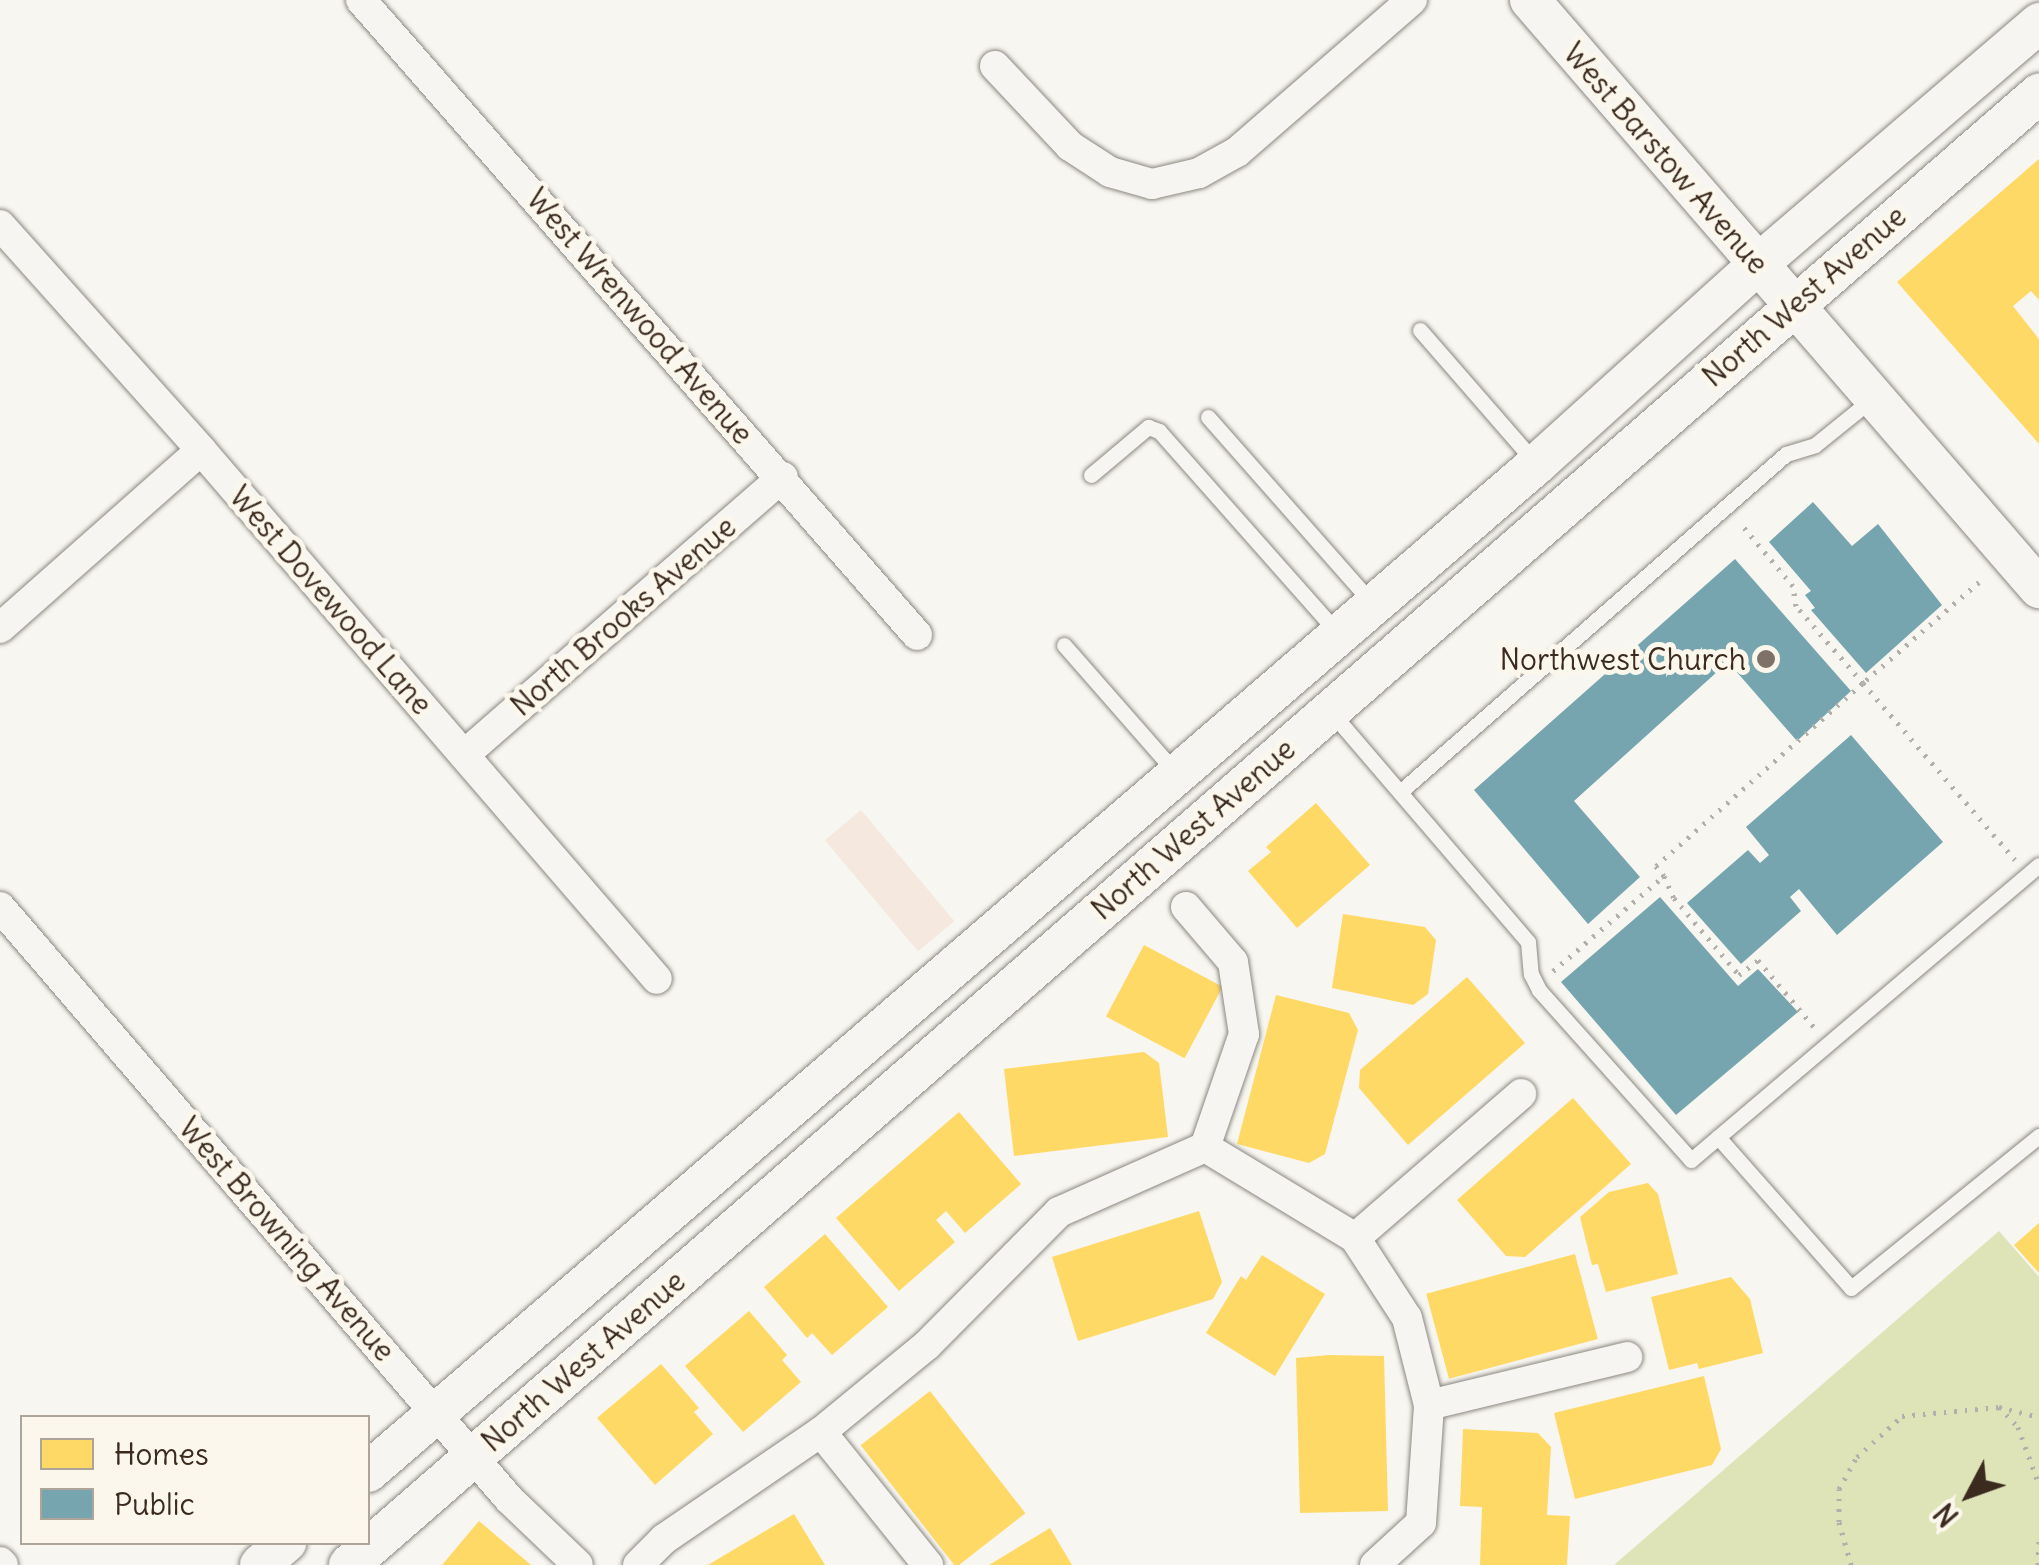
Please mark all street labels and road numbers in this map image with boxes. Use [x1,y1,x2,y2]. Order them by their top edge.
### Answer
street label: West Barstow Avenue [1556,35,1776,281]
street label: West Wrenwood Avenue [519,181,761,451]
street label: North West Avenue [1695,198,1913,394]
street label: West Dovewood Lane [222,478,440,722]
street label: North Brooks Avenue [503,509,743,723]
street label: North West Avenue [1084,731,1302,927]
street label: West Browning Avenue [171,1110,403,1368]
street label: North West Avenue [474,1263,692,1459]

